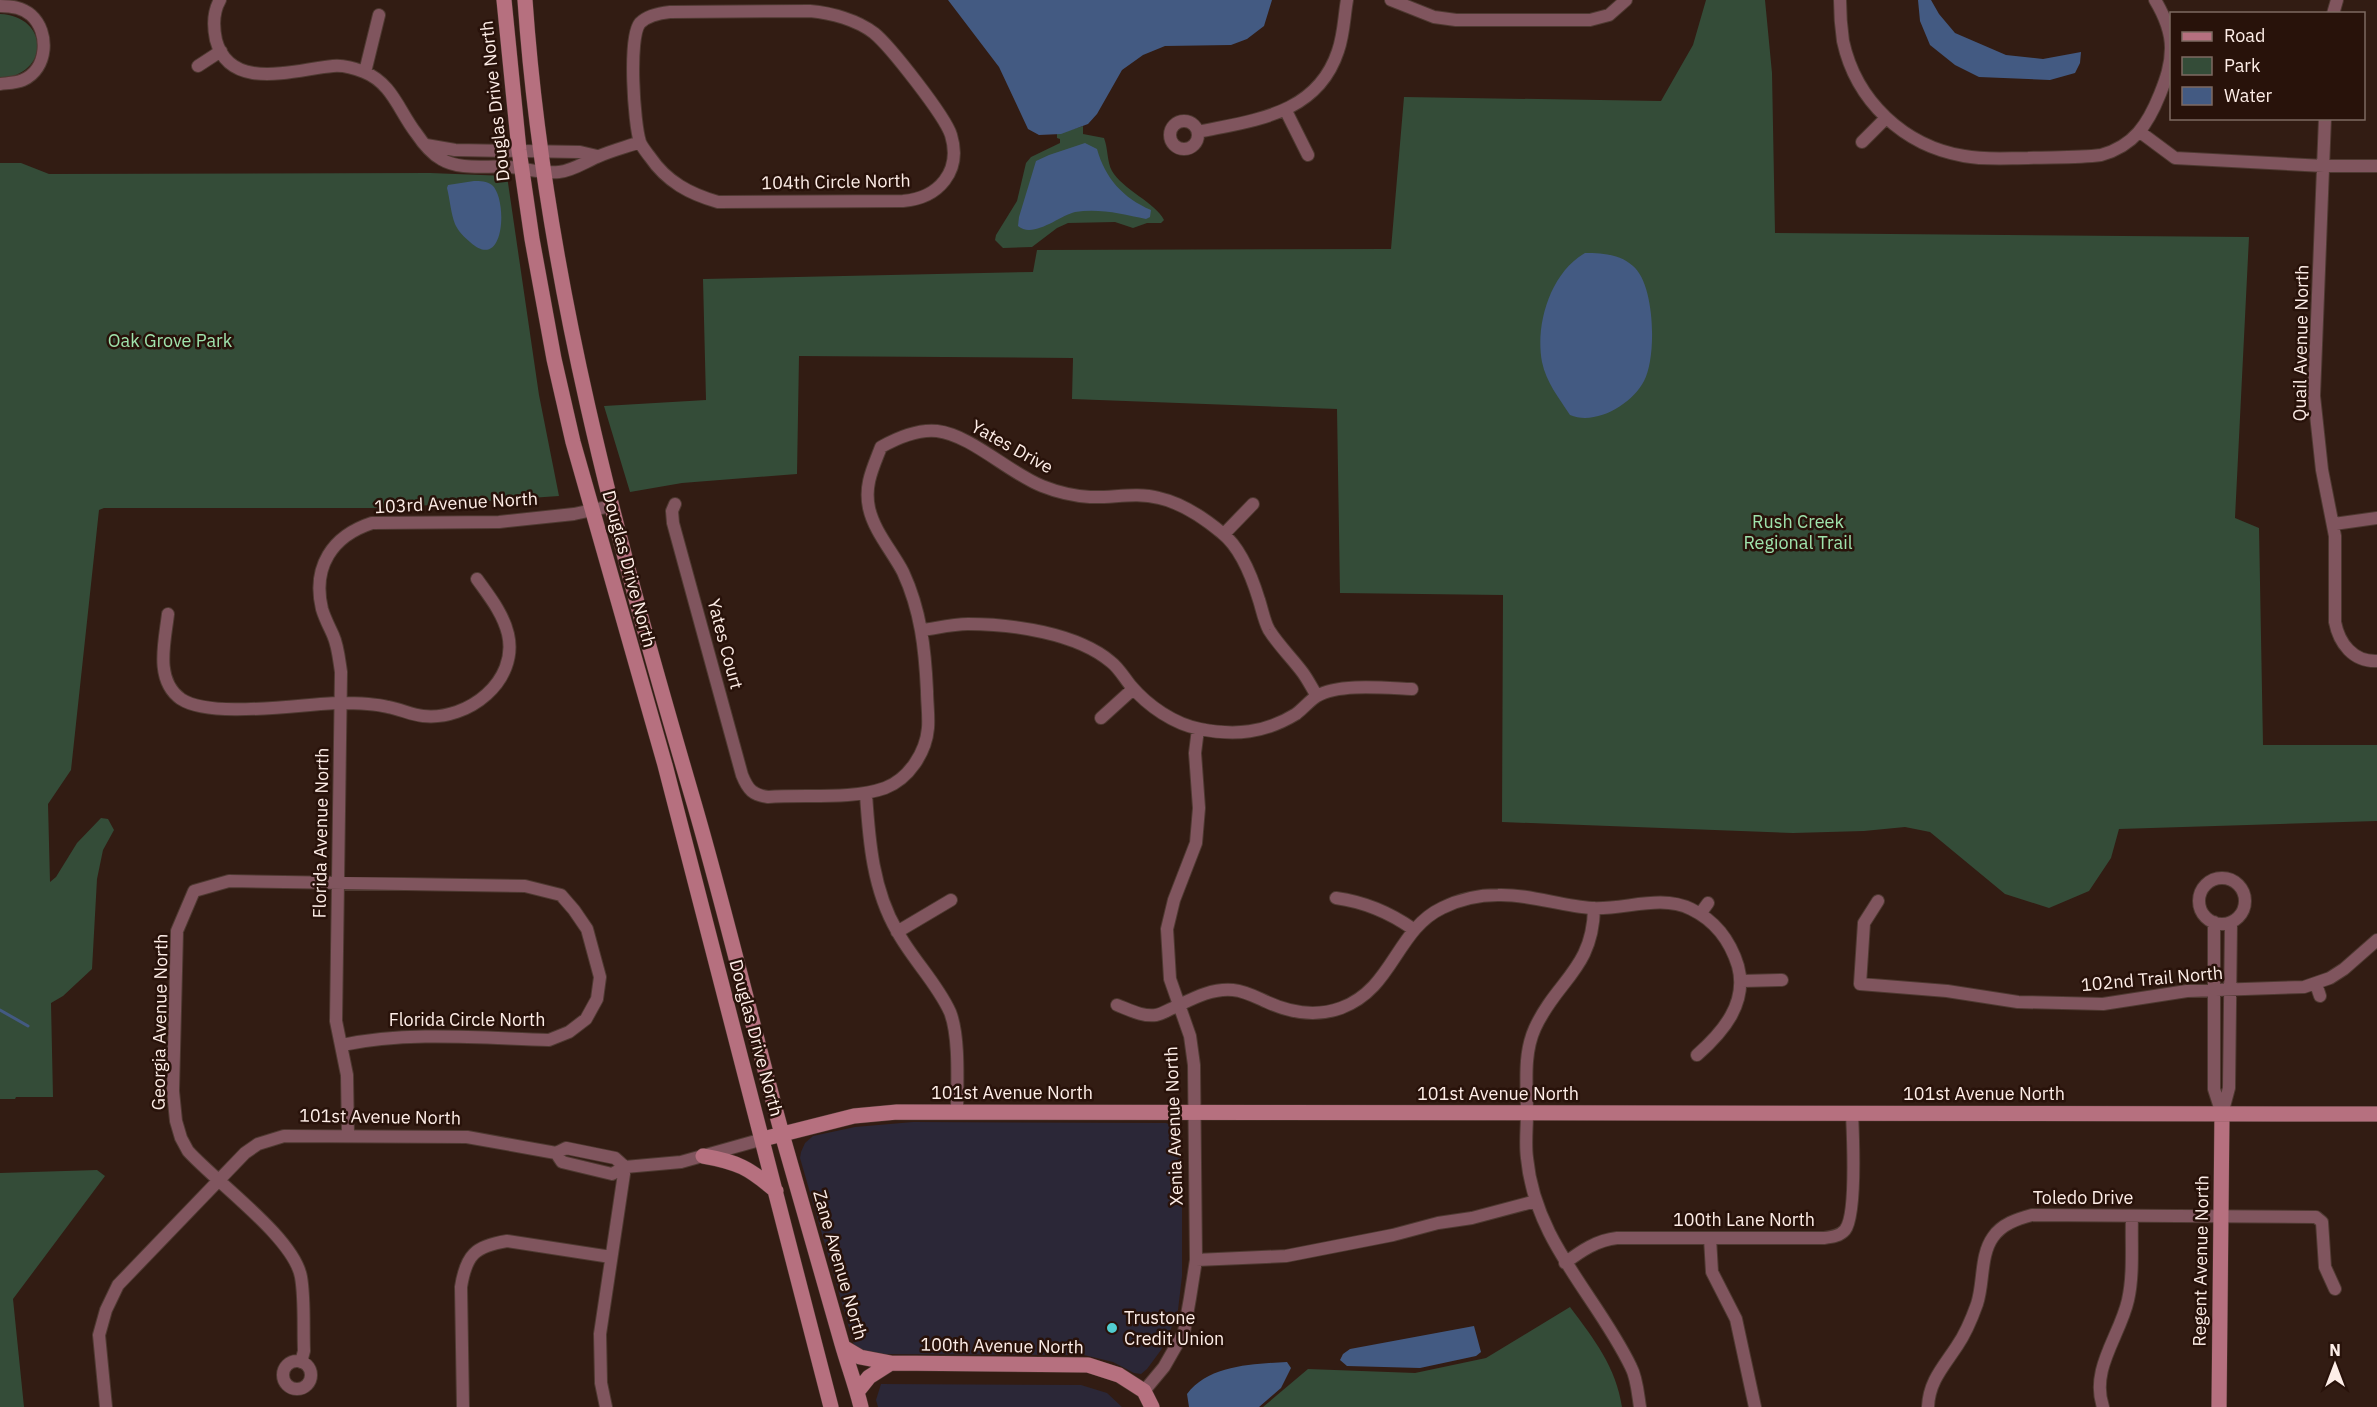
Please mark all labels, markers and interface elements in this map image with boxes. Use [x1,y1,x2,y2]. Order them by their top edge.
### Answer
legend [2170,12,2365,120]
street label: Douglas Drive North [475,20,514,183]
text: Road [2224,24,2265,47]
text: Park [2224,54,2261,77]
text: Water [2224,84,2273,107]
street label: 104th Circle North [761,169,911,194]
street label: Quail Avenue North [2288,264,2313,421]
park label: Oak Grove Park [108,329,233,352]
street label: Yates Drive [967,415,1057,479]
street label: 103rd Avenue North [373,487,538,518]
street label: Douglas Drive North [597,488,661,650]
park label: Rush Creek Regional Trail [1743,510,1853,554]
street label: Yates Court [702,596,749,692]
street label: Florida Avenue North [308,747,333,919]
street label: Georgia Avenue North [146,933,173,1111]
street label: Douglas Drive North [724,957,788,1119]
street label: 102nd Trail North [2080,961,2224,996]
street label: Florida Circle North [389,1008,545,1031]
street label: Xenia Avenue North [1159,1046,1188,1206]
street label: 101st Avenue North [931,1081,1093,1104]
street label: 101st Avenue North [1417,1082,1579,1105]
street label: 101st Avenue North [1903,1082,2065,1105]
street label: 101st Avenue North [299,1104,461,1129]
street label: Regent Avenue North [2188,1175,2213,1347]
street label: Toledo Drive [2033,1186,2133,1209]
street label: Zane Avenue North [808,1187,873,1342]
street label: 100th Lane North [1673,1208,1815,1231]
place label: Trustone Credit Union [1124,1306,1224,1350]
marker: Trustone Credit Union [1105,1321,1119,1335]
street label: 100th Avenue North [920,1333,1084,1358]
north arrow [2305,1335,2365,1395]
text: N [2329,1340,2341,1360]

